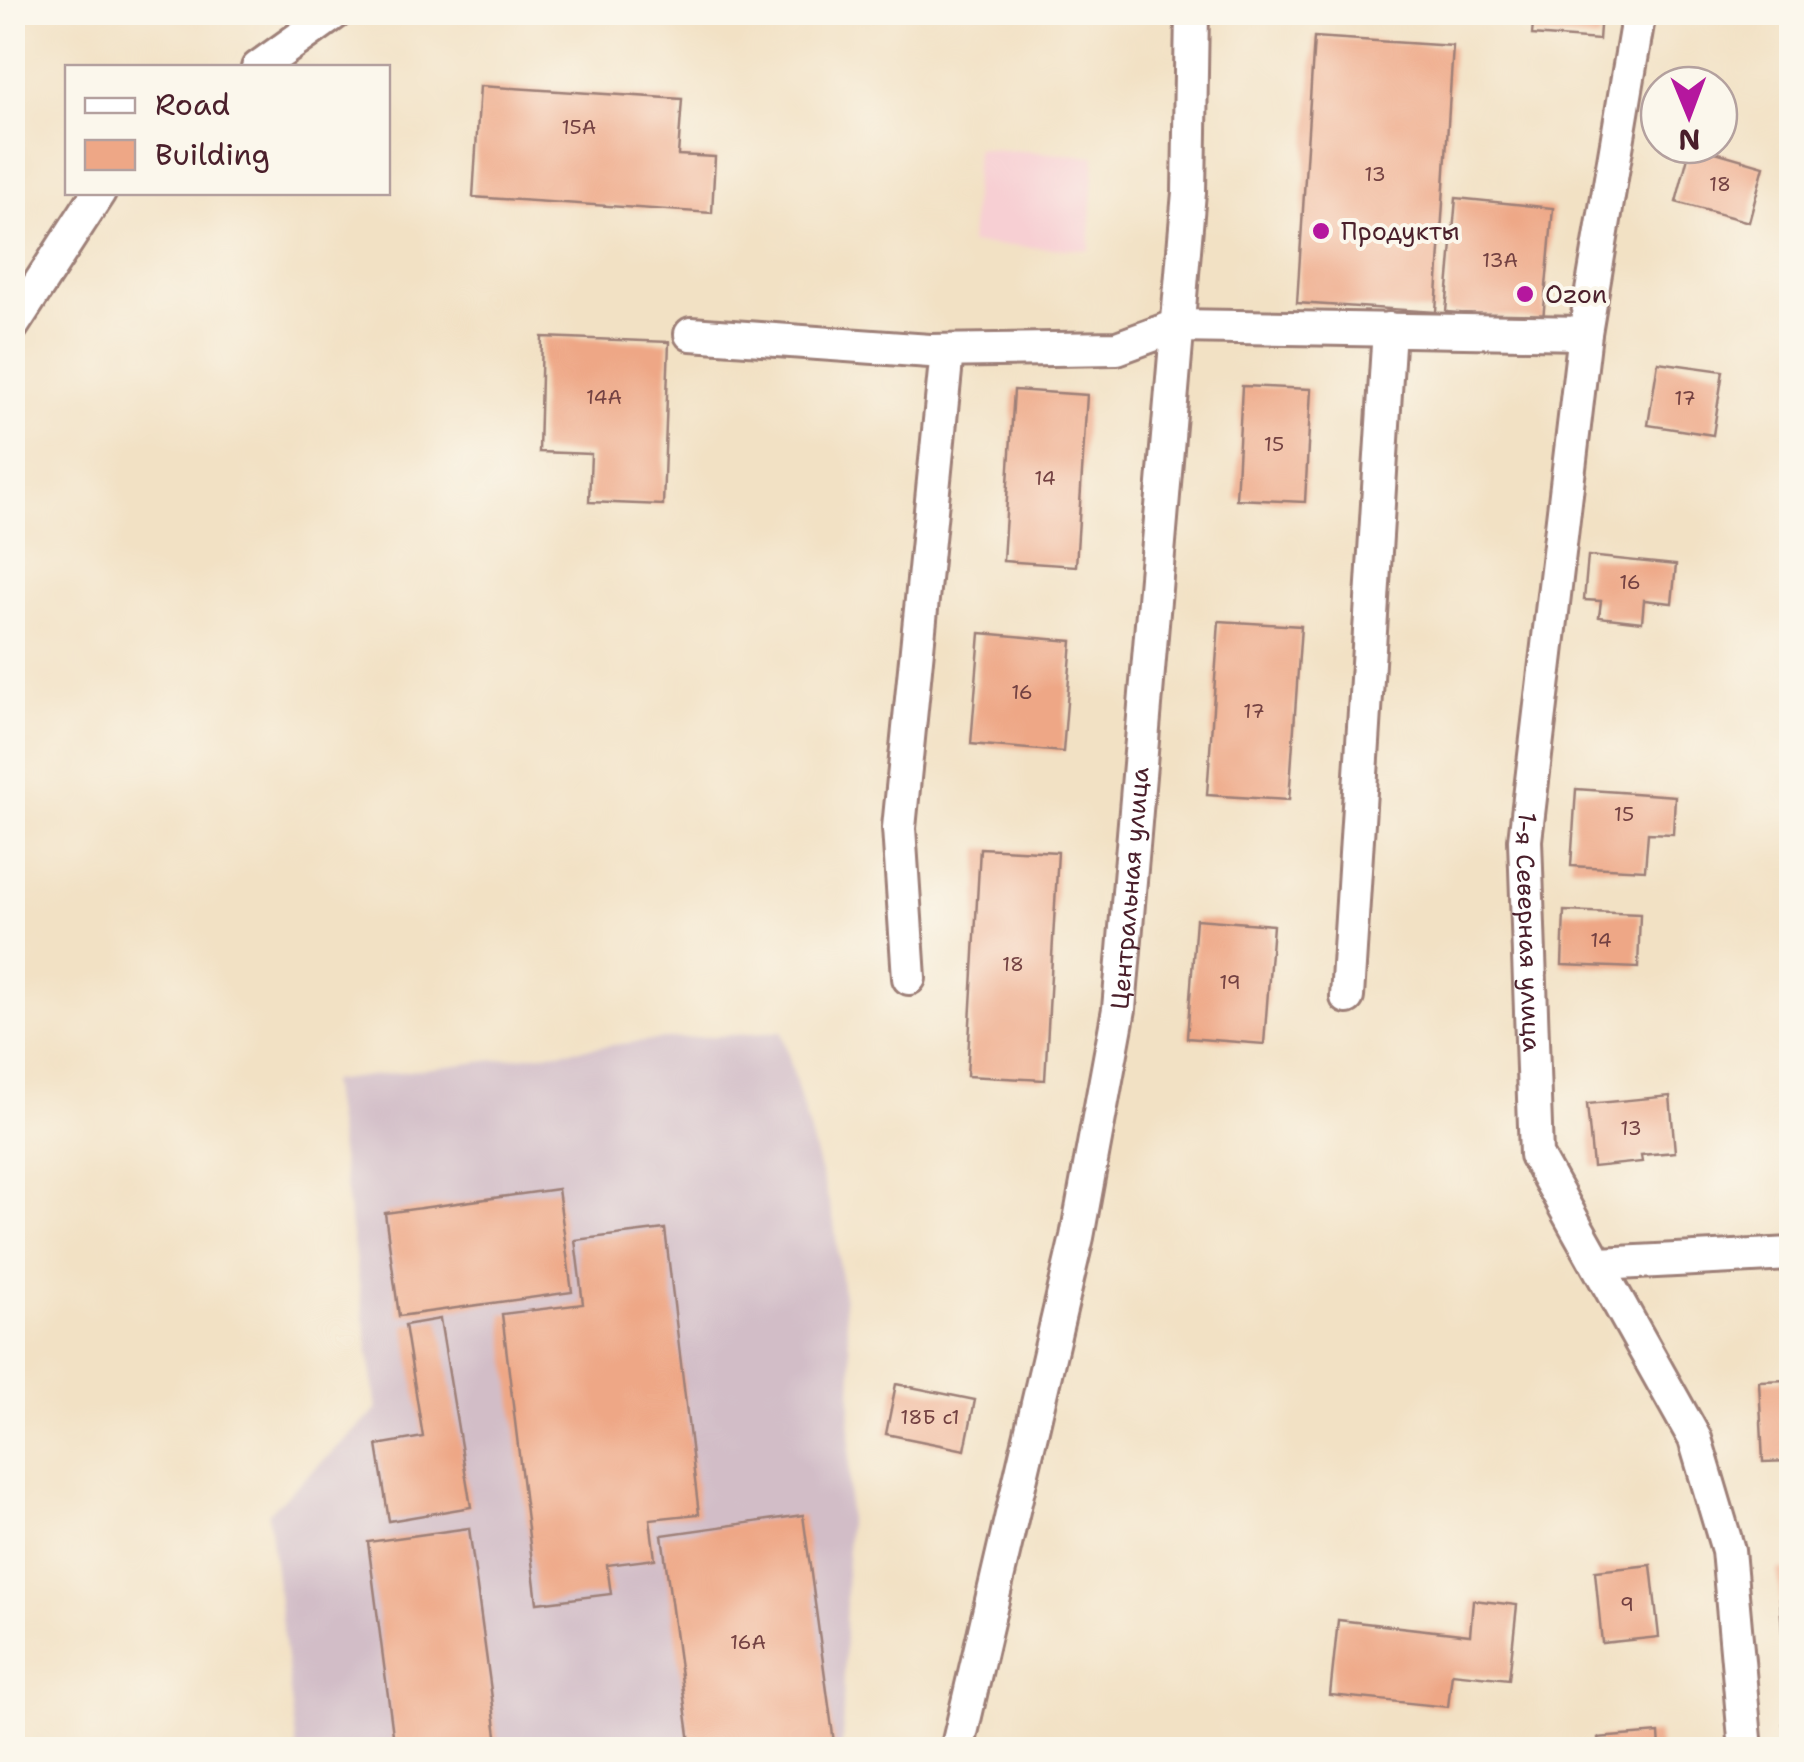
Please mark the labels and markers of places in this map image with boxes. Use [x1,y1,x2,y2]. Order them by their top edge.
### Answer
place label: Продукты [1341,214,1460,248]
marker: Продукты [1310,220,1332,242]
place label: Ozon [1545,277,1607,311]
marker: Ozon [1514,283,1536,305]

